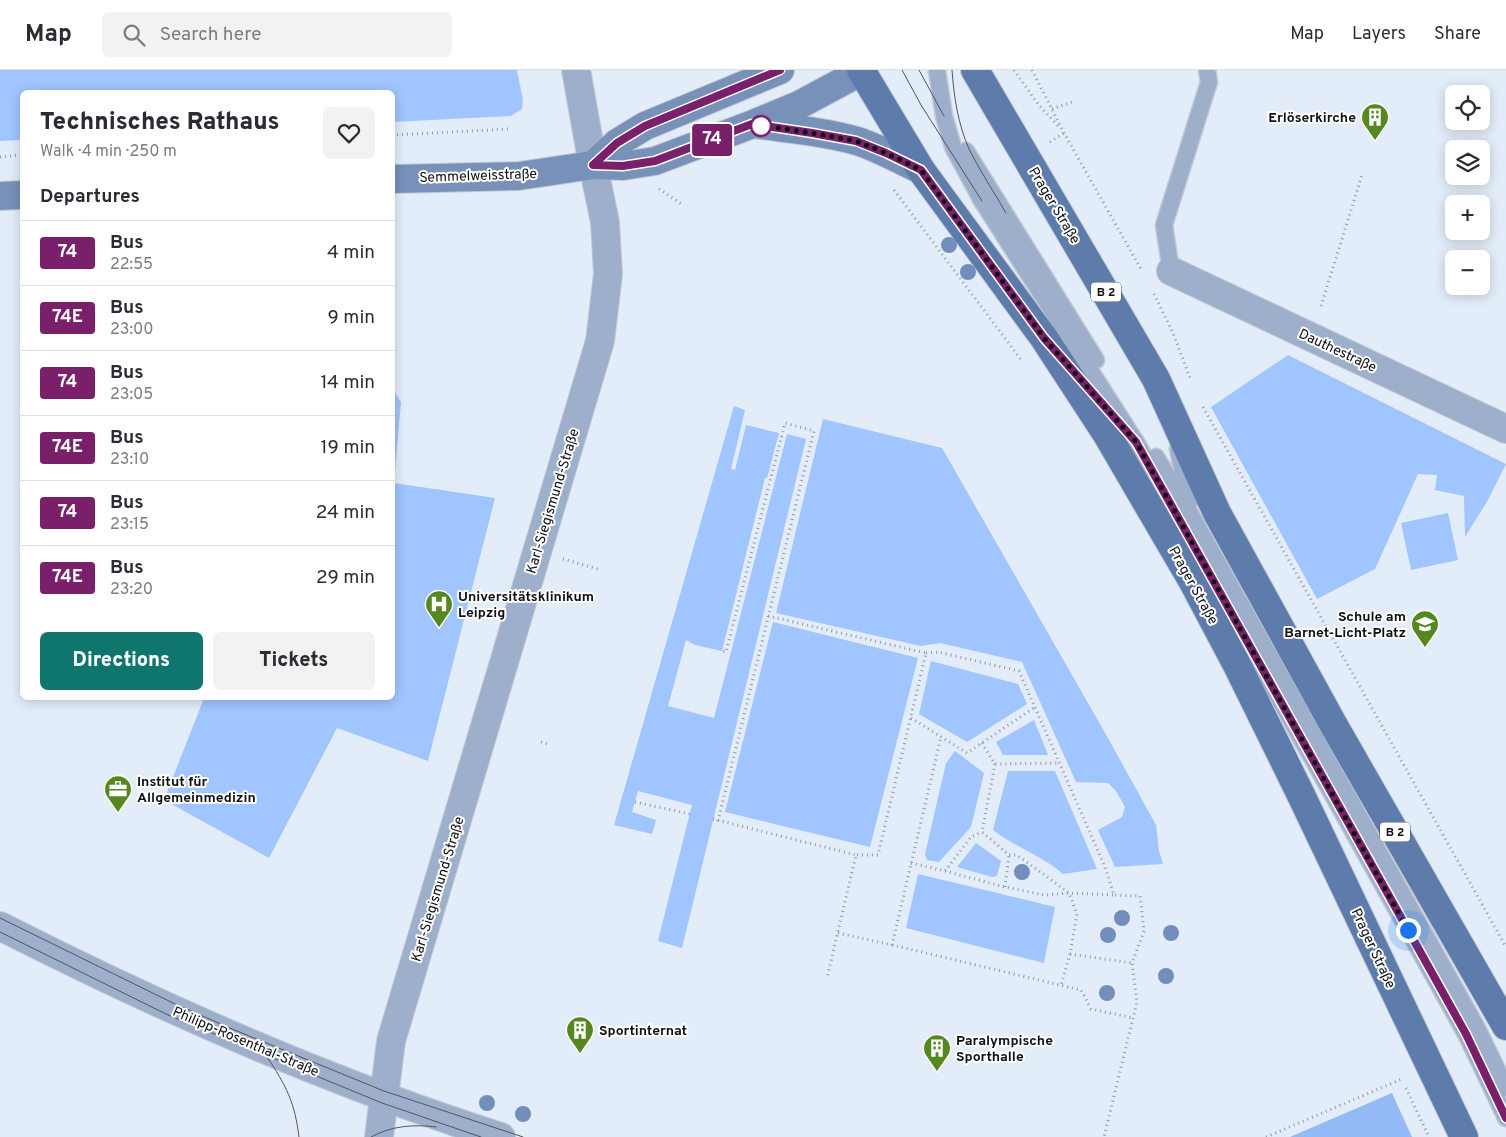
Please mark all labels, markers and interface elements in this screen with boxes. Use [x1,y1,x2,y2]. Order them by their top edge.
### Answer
search box [102,12,452,57]
text: Map [25,20,72,50]
icon: search [120,21,148,49]
text: Search here [160,23,261,47]
text: Map [1290,23,1324,46]
text: Layers [1352,23,1406,46]
text: Share [1434,23,1481,46]
map controls [1445,85,1490,295]
button: locate [1445,85,1490,130]
building icon: Erlöserkirche [1360,102,1390,141]
button: heart [323,107,375,159]
text: Technisches Rathaus [40,108,280,138]
place label: Erlöserkirche [1268,110,1356,127]
unlabelled marker [750,115,772,137]
line badge: 74 [690,124,734,156]
text: 74 [702,128,722,151]
button: layers [1445,140,1490,185]
text: Walk · 4 min · 250 m [40,142,177,162]
street label: Prager Straße [1024,164,1083,247]
street label: Semmelweisstraße [419,166,537,187]
text: Departures [40,185,140,209]
button: + [1445,195,1490,240]
text: Bus [110,231,144,255]
text: 74 [58,241,77,264]
text: 4 min [327,241,375,265]
button: − [1445,250,1490,295]
text: 22:55 [110,255,153,275]
road number: B 2 [1091,282,1121,302]
text: Bus [110,296,144,320]
text: 74E [52,306,83,329]
text: 9 min [328,306,375,330]
text: 23:00 [110,320,153,340]
street label: Dauthestraße [1296,326,1379,377]
text: Bus [110,361,144,385]
text: 74 [58,371,77,394]
text: 14 min [320,371,375,395]
text: 23:05 [110,385,153,405]
text: Bus [110,426,144,450]
street label: Karl-Siegismund-Straße [523,427,584,576]
text: 74E [52,436,83,459]
text: 19 min [320,436,375,460]
text: 23:10 [110,450,149,470]
text: Bus [110,491,144,515]
text: 74 [58,501,77,524]
text: 24 min [316,501,375,525]
text: 23:15 [110,515,149,535]
street label: Prager Straße [1164,544,1221,628]
text: Bus [110,556,144,580]
text: 74E [52,566,83,589]
text: 29 min [316,566,375,590]
text: 23:20 [110,580,153,600]
hospital icon: Universitätsklinikum Leipzig [424,589,454,628]
place label: Universitätsklinikum Leipzig [458,589,594,622]
place label: Schule am Barnet-Licht-Platz [1284,609,1406,642]
school or university icon: Schule am Barnet-Licht-Platz [1410,609,1440,648]
button: Directions [40,632,203,690]
button: Tickets [213,632,375,690]
office icon: Institut für Allgemeinmedizin [103,774,133,813]
place label: Institut für Allgemeinmedizin [137,774,256,807]
street label: Karl-Siegismund-Straße [408,815,469,964]
road number: B 2 [1380,822,1410,842]
street label: Prager Straße [1347,906,1399,991]
your location [1396,918,1421,943]
street label: Philipp-Rosenthal-Straße [170,1004,321,1081]
building icon: Sportinternat [565,1015,595,1054]
place label: Sportinternat [599,1023,687,1040]
building icon: Paralympische Sporthalle [922,1033,952,1072]
place label: Paralympische Sporthalle [956,1033,1053,1066]

